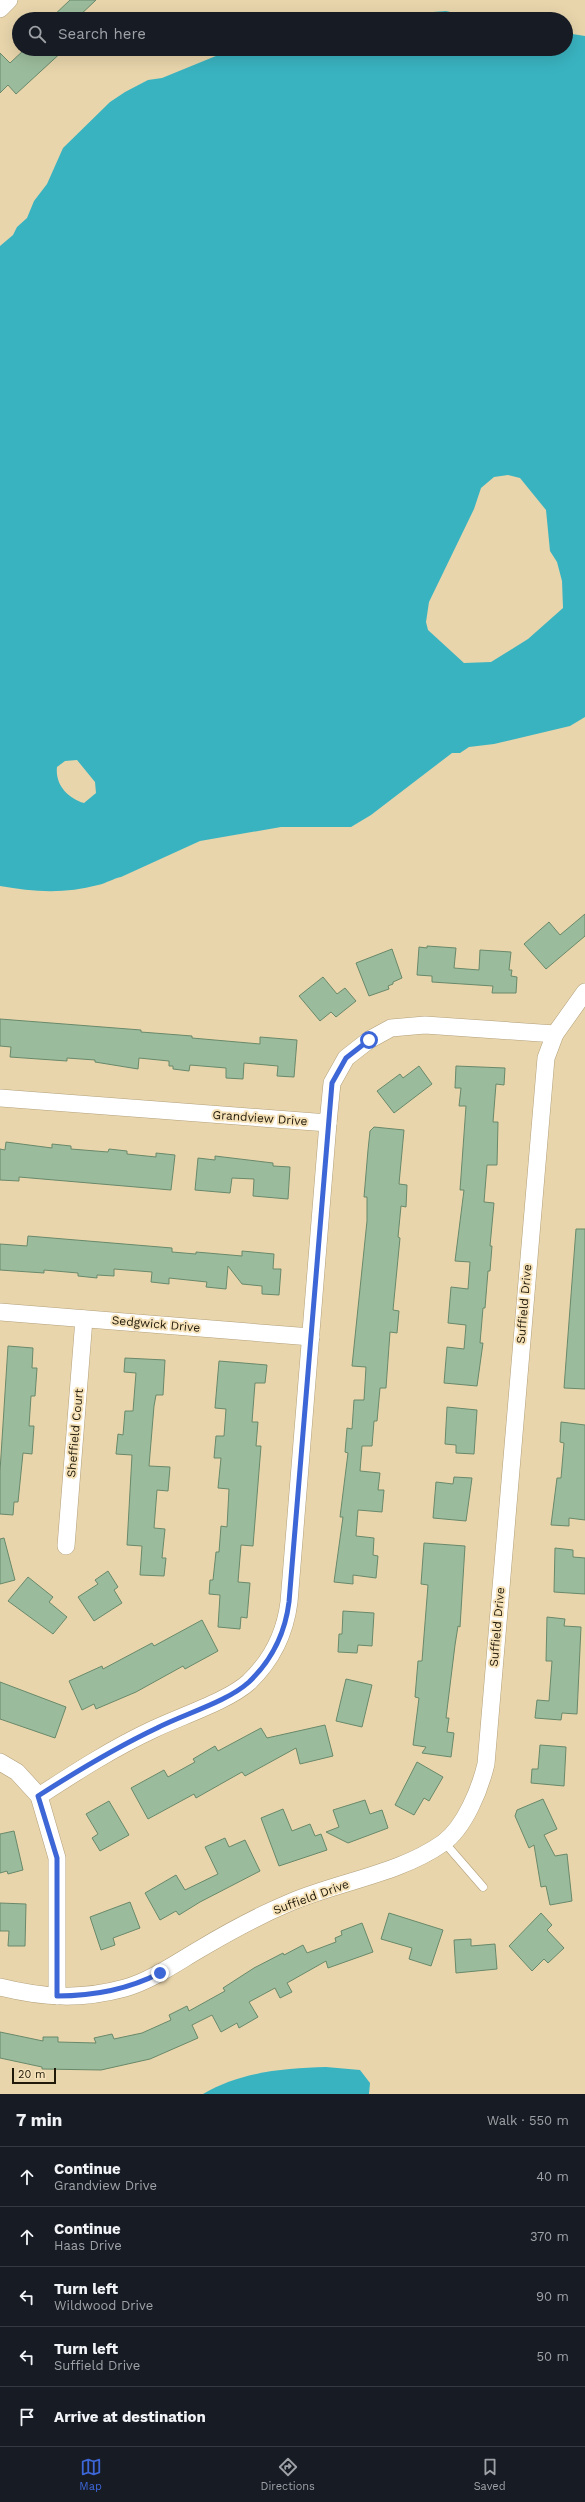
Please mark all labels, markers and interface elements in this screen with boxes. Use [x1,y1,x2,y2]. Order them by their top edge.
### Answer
search box [12,12,573,56]
icon: search [26,23,48,45]
text: Search here [58,25,146,43]
route start [360,1031,378,1049]
street label: Grandview Drive [212,1108,308,1128]
street label: Suffield Drive [514,1264,534,1344]
street label: Sedgwick Drive [111,1313,201,1335]
street label: Sheffield Court [64,1388,86,1478]
street label: Suffield Drive [487,1587,507,1667]
street label: Suffield Drive [271,1877,351,1917]
route end [151,1964,169,1982]
scale bar [12,2066,56,2085]
text: 20 m [18,2068,46,2081]
text: 7 min [16,2110,62,2130]
text: Walk · 550 m [487,2113,569,2128]
text: Continue [54,2160,121,2178]
icon: ahead [16,2166,38,2188]
text: 40 m [536,2169,569,2184]
text: Grandview Drive [54,2178,157,2193]
text: Continue [54,2220,121,2238]
icon: ahead [16,2226,38,2248]
text: 370 m [530,2229,569,2244]
text: Haas Drive [54,2238,122,2253]
text: Turn left [54,2280,118,2298]
icon: left [16,2286,38,2308]
text: 90 m [536,2289,569,2304]
text: Wildwood Drive [54,2298,153,2313]
text: Turn left [54,2340,118,2358]
icon: left [16,2346,38,2368]
text: 50 m [537,2349,569,2364]
text: Suffield Drive [54,2358,140,2373]
icon: arrive [16,2406,38,2428]
text: Arrive at destination [54,2408,206,2426]
tab: Map [79,2456,102,2493]
tab: Directions [261,2456,315,2493]
tab: Saved [474,2456,506,2493]

